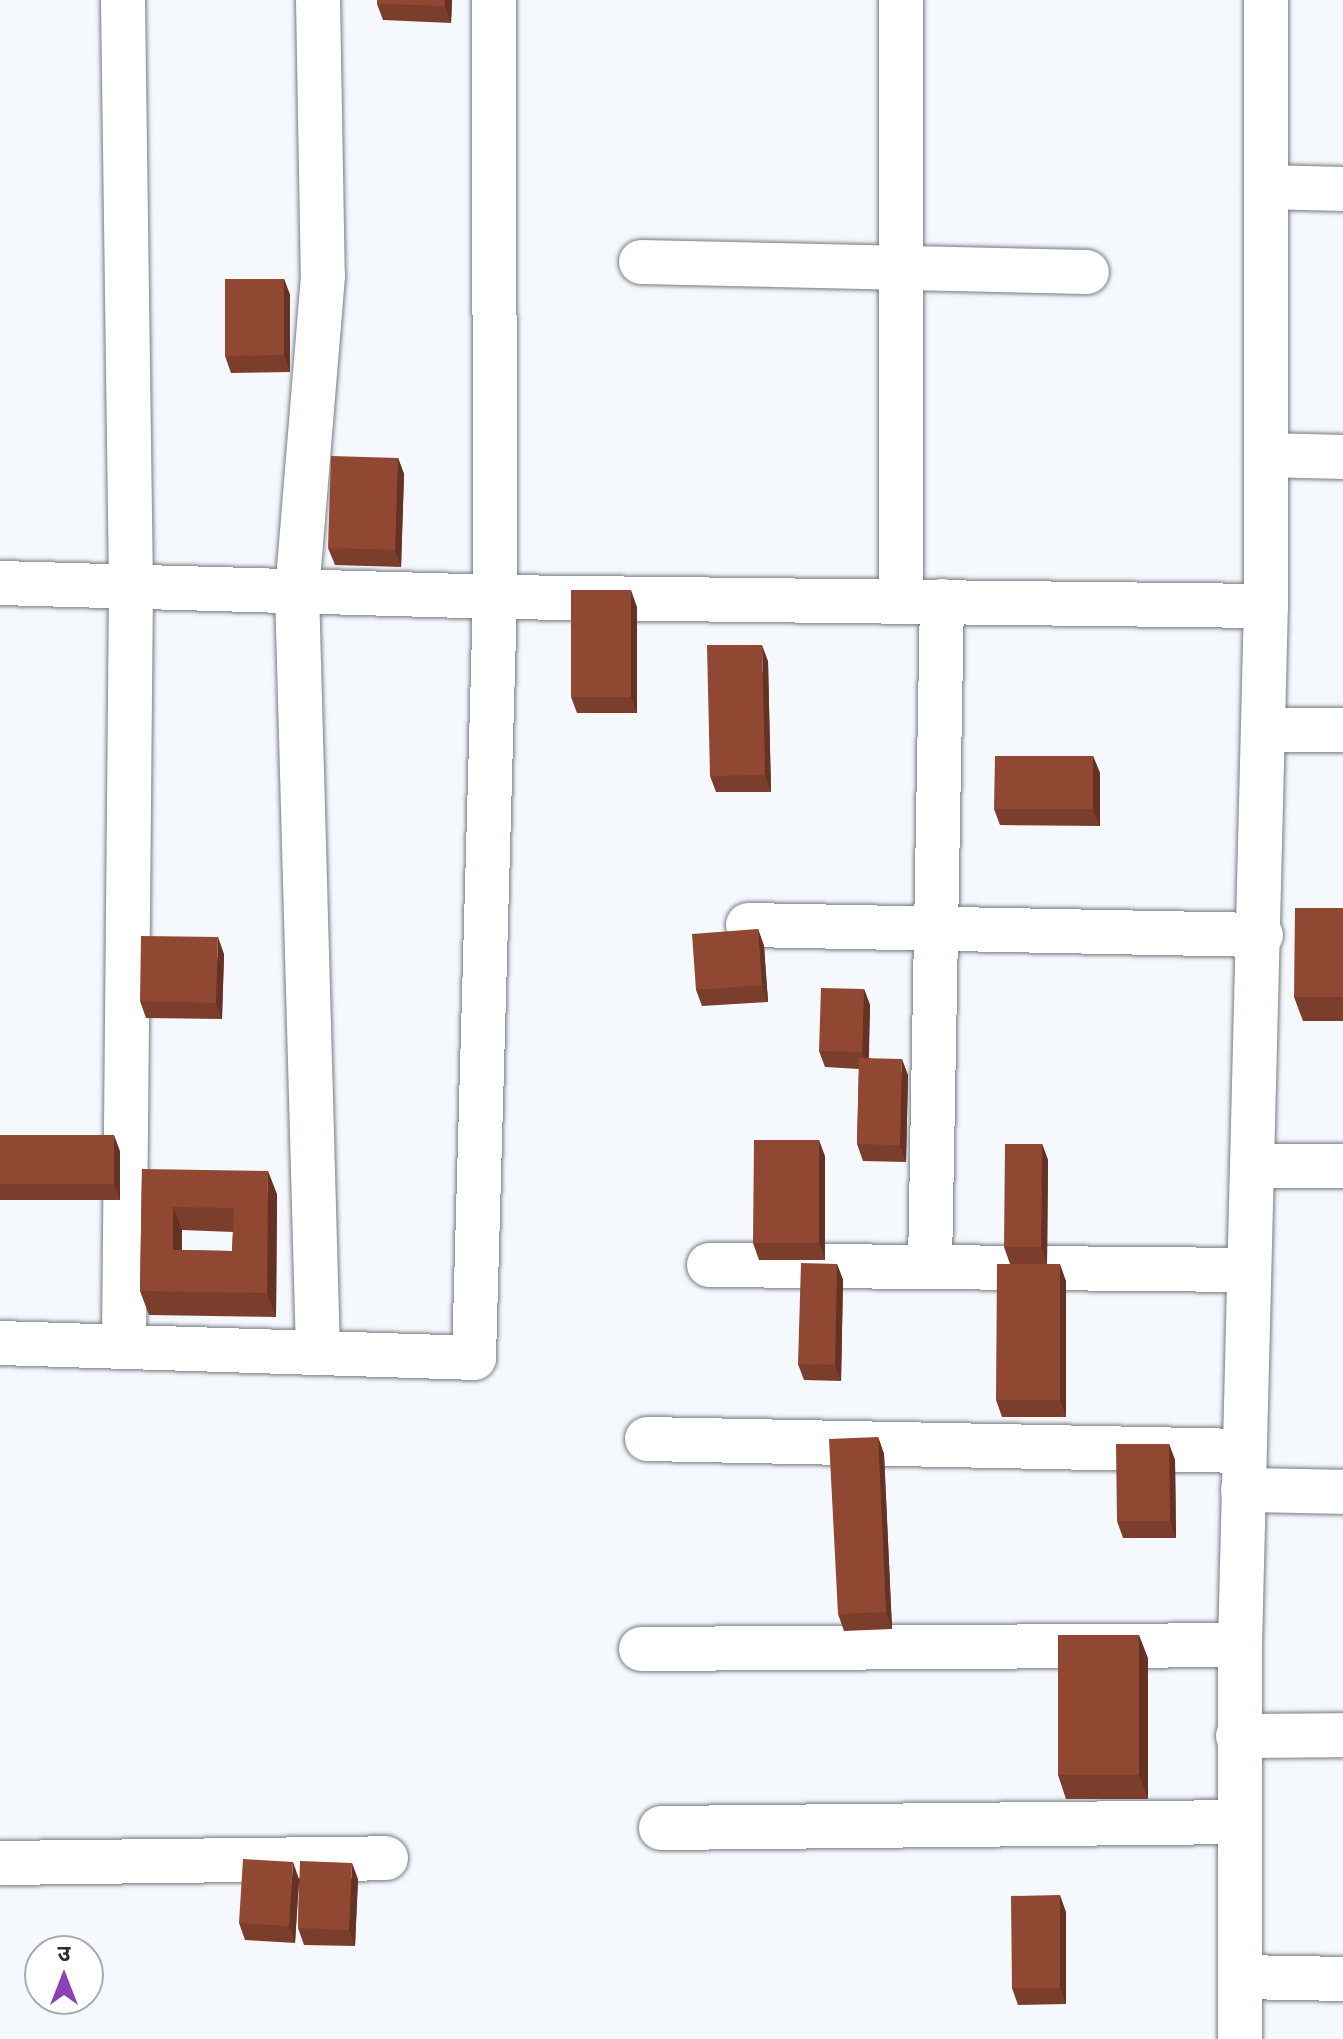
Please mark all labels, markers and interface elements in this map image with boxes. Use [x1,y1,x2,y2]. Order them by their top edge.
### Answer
north arrow [24,1935,104,2015]
text: उ [58,1939,70,1966]

